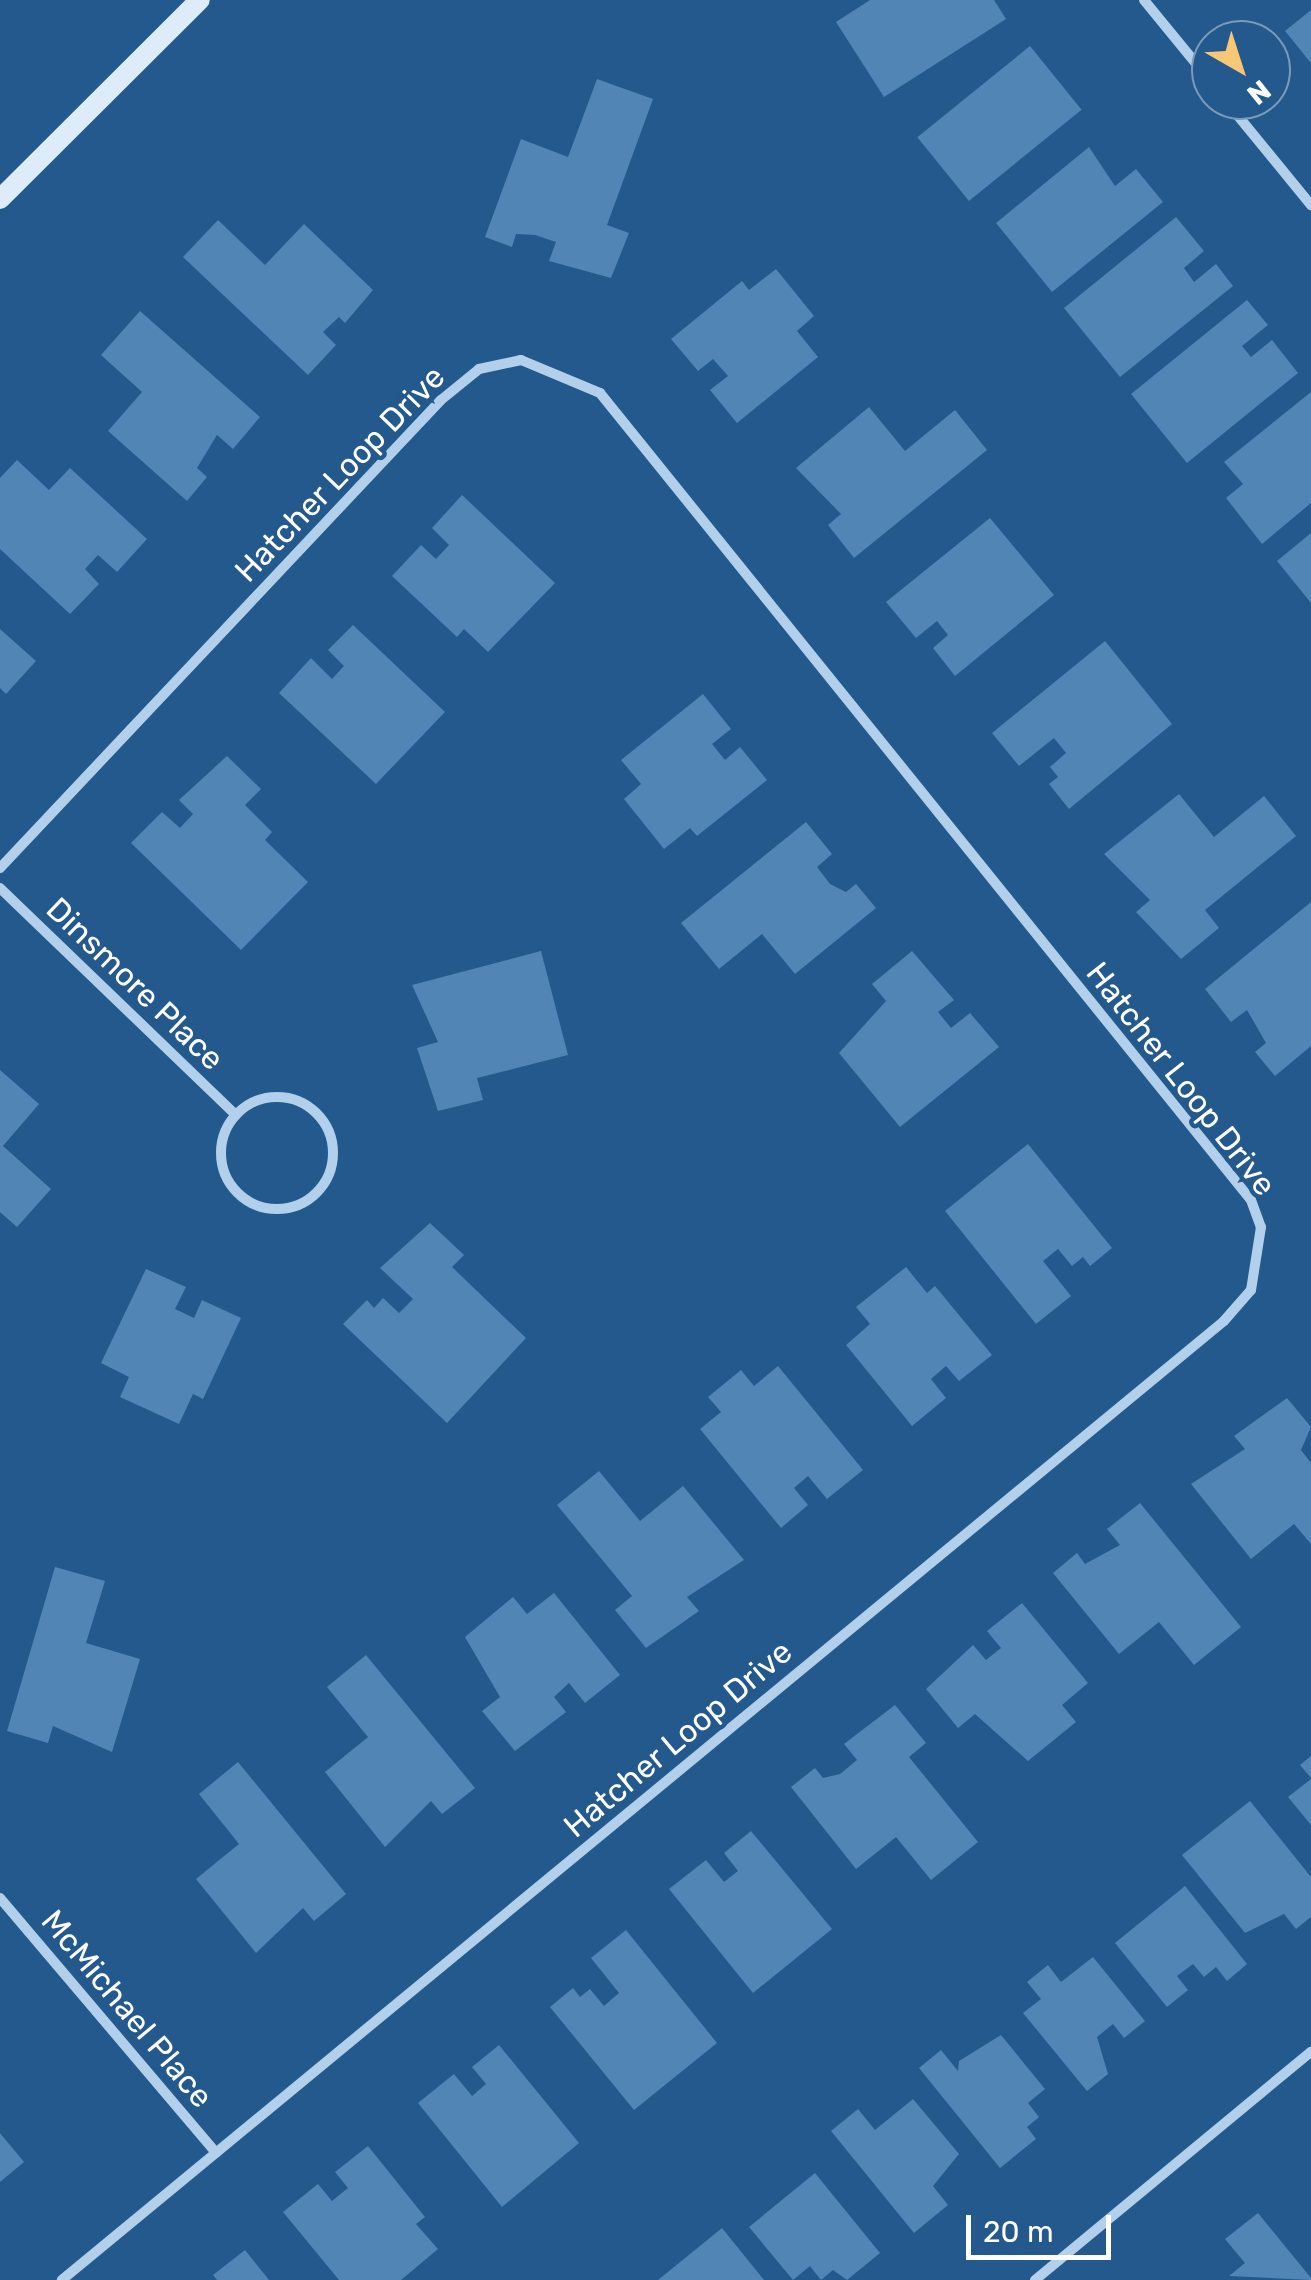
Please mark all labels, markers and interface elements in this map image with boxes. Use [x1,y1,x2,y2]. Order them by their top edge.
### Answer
north arrow [1191,20,1291,120]
text: N [1241,73,1277,111]
street label: Hatcher Loop Drive [227,358,453,590]
street label: Dinsmore Place [38,890,232,1078]
street label: Hatcher Loop Drive [1078,954,1284,1204]
street label: Hatcher Loop Drive [556,1632,800,1846]
street label: McMichael Place [33,1902,221,2116]
scale bar [971,2195,1116,2257]
text: 20 m [983,2214,1054,2250]

